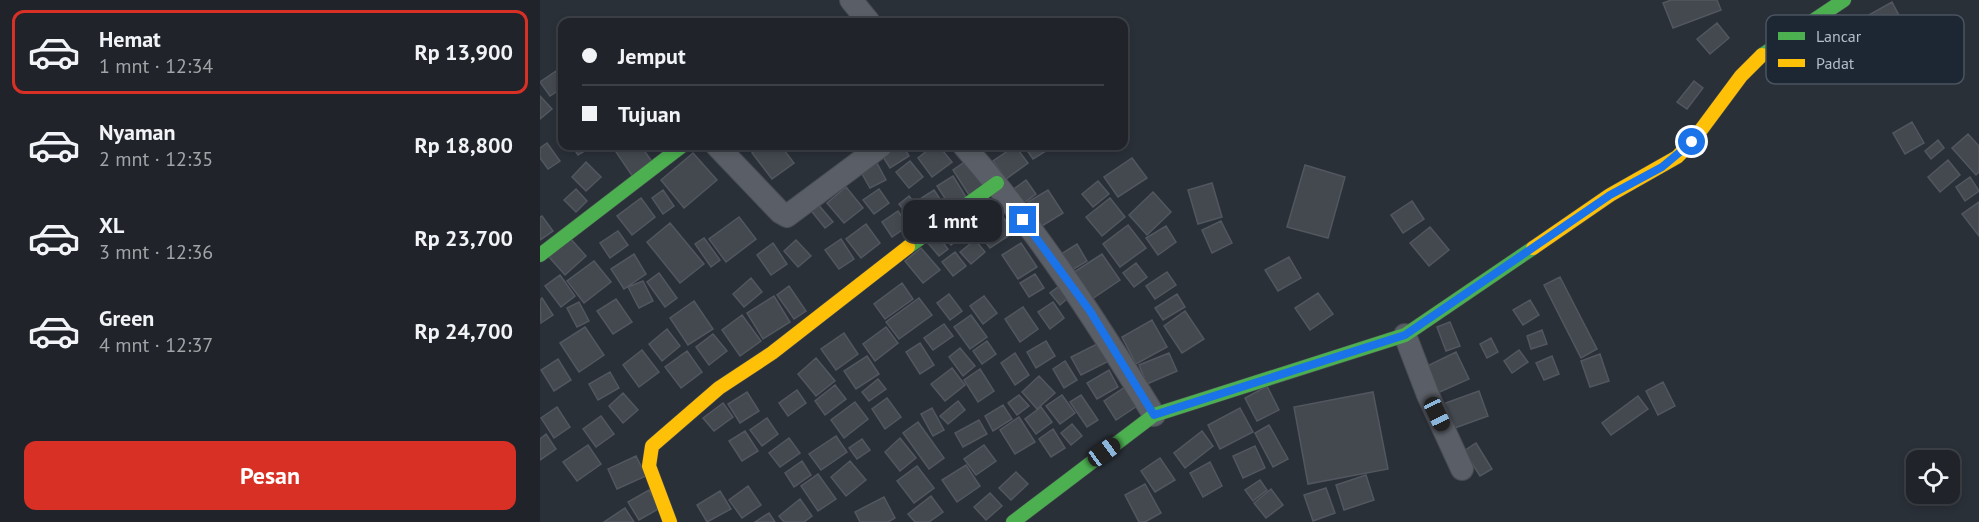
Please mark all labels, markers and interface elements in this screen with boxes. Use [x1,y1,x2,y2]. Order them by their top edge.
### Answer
legend [1766,15,1964,84]
icon: car [27,25,81,79]
text: Hemat [99,25,161,53]
text: Lancar [1816,26,1862,46]
text: Rp 13,900 [414,38,513,66]
text: Jemput [618,42,686,70]
text: 1 mnt · 12:34 [99,53,213,79]
text: Padat [1816,53,1855,73]
text: Tujuan [618,100,681,128]
icon: car [27,118,81,172]
text: Nyaman [99,118,176,146]
route start [1678,128,1705,155]
text: Rp 18,800 [414,131,513,159]
text: 2 mnt · 12:35 [99,146,213,172]
callout: 1 mnt [903,199,1002,241]
route end [1009,206,1036,233]
text: 1 mnt [927,208,978,234]
icon: car [27,211,81,265]
text: XL [99,211,124,239]
text: Rp 23,700 [414,224,513,252]
text: 3 mnt · 12:36 [99,239,213,265]
icon: car [27,304,81,358]
text: Green [99,304,154,332]
text: Rp 24,700 [414,317,513,345]
text: 4 mnt · 12:37 [99,332,213,358]
car [1421,394,1453,434]
car [1084,434,1124,470]
button: Pesan [24,441,516,510]
map controls [1906,450,1960,504]
button: locate [1906,450,1960,504]

